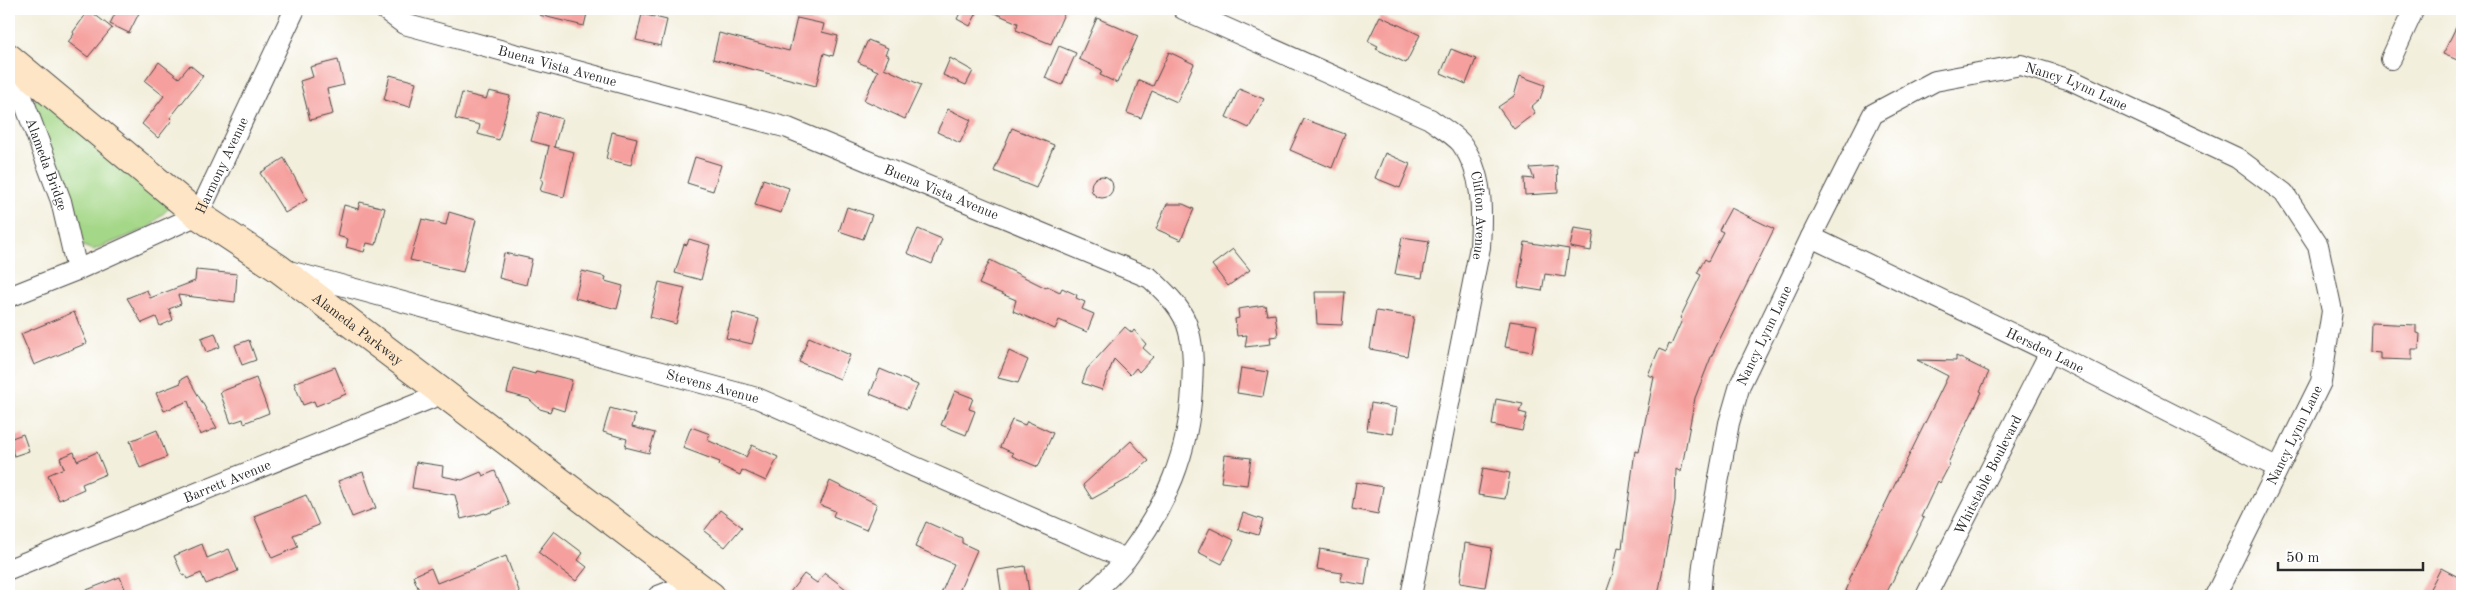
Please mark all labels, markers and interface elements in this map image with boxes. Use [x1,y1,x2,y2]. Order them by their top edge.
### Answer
street label: Buena Vista Avenue [496,44,618,89]
street label: Nancy Lynn Lane [2023,61,2129,113]
street label: Harmony Avenue [194,115,251,216]
street label: Alameda Bridge [23,116,69,212]
street label: Buena Vista Avenue [882,163,1000,222]
street label: Clifton Avenue [1468,170,1487,261]
street label: Nancy Lynn Lane [1735,284,1795,388]
street label: Alameda Parkway [309,290,406,369]
street label: Hersden Lane [2004,326,2086,376]
street label: Stevens Avenue [665,368,760,406]
street label: Nancy Lynn Lane [2265,383,2325,487]
street label: Whitstable Boulevard [1952,413,2025,537]
street label: Barrett Avenue [182,458,273,506]
scale bar [2278,540,2424,572]
text: 50 m [2286,551,2320,566]

